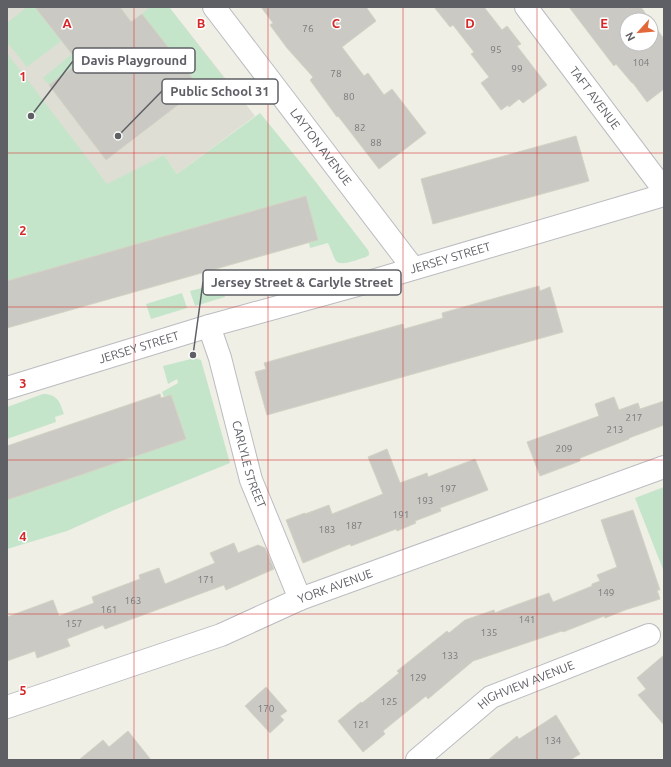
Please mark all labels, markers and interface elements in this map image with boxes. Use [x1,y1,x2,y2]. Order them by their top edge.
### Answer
north arrow [619,12,659,52]
text: A [62,16,72,30]
text: B [197,16,206,30]
text: C [332,16,341,30]
text: D [465,16,475,30]
text: E [600,16,608,30]
house number: 76 [302,23,314,34]
text: N [623,30,637,43]
house number: 95 [490,44,502,55]
callout: Davis Playground [73,48,195,73]
text: Davis Playground [81,53,187,67]
house number: 104 [633,57,650,68]
house number: 99 [511,63,523,74]
street label: TAFT AVENUE [567,64,623,132]
house number: 78 [330,68,342,79]
text: 1 [19,69,27,83]
callout: Public School 31 [162,79,278,104]
text: Public School 31 [170,84,270,98]
house number: 80 [343,91,355,102]
street label: LAYTON AVENUE [288,106,355,188]
house number: 82 [354,122,366,133]
house number: 88 [370,137,382,148]
text: 2 [19,223,27,237]
street label: JERSEY STREET [408,239,492,275]
callout: Jersey Street & Carlyle Street [203,270,401,295]
text: Jersey Street & Carlyle Street [211,275,393,289]
street label: JERSEY STREET [97,328,181,365]
text: 3 [19,376,27,390]
house number: 217 [626,412,642,423]
street label: CARLYLE STREET [230,419,269,510]
house number: 213 [607,424,623,435]
house number: 209 [556,443,572,454]
house number: 197 [440,483,456,494]
house number: 193 [417,495,433,506]
house number: 191 [393,509,409,520]
house number: 187 [346,520,362,531]
house number: 183 [319,524,335,535]
text: 4 [19,529,27,543]
street label: YORK AVENUE [296,566,374,605]
house number: 171 [198,574,214,585]
house number: 149 [598,587,614,598]
house number: 163 [125,595,141,606]
house number: 161 [101,604,117,615]
house number: 141 [519,614,535,625]
house number: 157 [66,618,82,629]
house number: 135 [481,627,497,638]
house number: 133 [442,650,458,661]
street label: HIGHVIEW AVENUE [475,658,576,711]
house number: 129 [410,672,426,683]
text: 5 [19,683,27,697]
house number: 125 [381,696,397,707]
house number: 170 [258,703,275,714]
house number: 121 [353,719,369,730]
house number: 134 [545,735,562,746]

